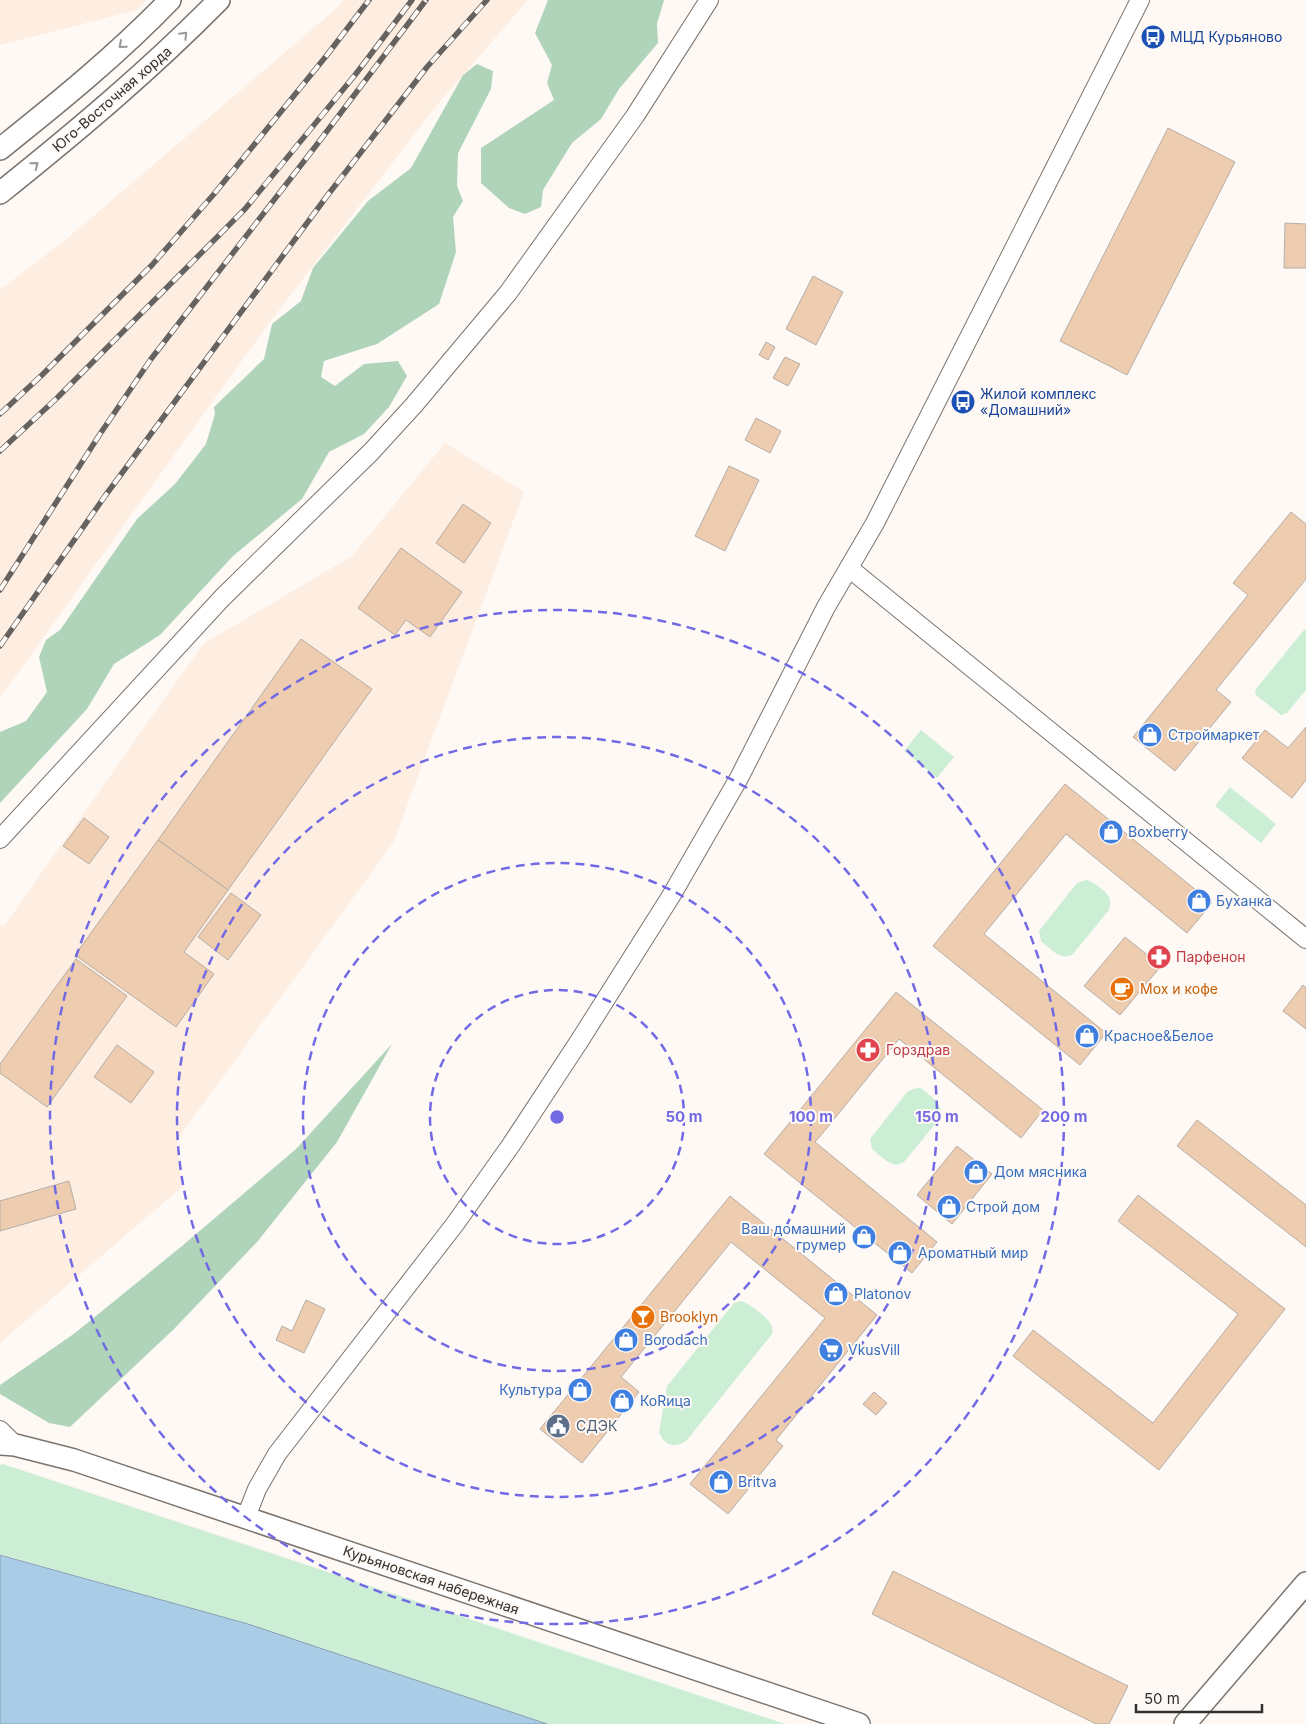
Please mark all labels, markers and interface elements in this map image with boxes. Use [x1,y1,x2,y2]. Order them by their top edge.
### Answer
bus stop icon: МЦД Курьяново [1140,24,1166,50]
place label: МЦД Курьяново [1170,28,1282,45]
one-way arrow [178,32,187,41]
one-way arrow [119,40,128,49]
street label: Юго-Восточная хорда [49,42,175,155]
one-way arrow [29,161,38,170]
place label: Жилой комплекс «Домашний» [980,385,1097,418]
bus stop icon: Жилой комплекс «Домашний» [950,389,976,415]
shop icon: Строймаркет [1137,722,1163,748]
place label: Строймаркет [1168,726,1260,743]
shop icon: Boxberry [1098,819,1124,845]
place label: Boxberry [1128,823,1189,840]
shop icon: Буханка [1186,888,1212,914]
place label: Буханка [1216,892,1272,909]
pharmacy icon: Парфенон [1146,944,1172,970]
place label: Парфенон [1176,948,1246,965]
cafe icon: Мох и кофе [1109,976,1135,1002]
place label: Мох и кофе [1140,980,1218,997]
shop icon: Красное&Белое [1074,1023,1100,1049]
place label: Красное&Белое [1104,1027,1214,1044]
pharmacy icon: Горздрав [855,1037,881,1063]
place label: Горздрав [886,1041,950,1058]
text: 50 m [666,1107,702,1126]
text: 100 m [789,1107,833,1126]
text: 150 m [915,1107,959,1126]
text: 200 m [1041,1107,1087,1126]
centre of rings [548,1108,566,1126]
shop icon: Дом мясника [963,1159,989,1185]
place label: Дом мясника [994,1163,1087,1180]
shop icon: Строй дом [936,1194,962,1220]
place label: Строй дом [966,1198,1040,1215]
place label: Ваш домашний грумер [741,1220,846,1253]
shop icon: Ваш домашний грумер [851,1224,877,1250]
shop icon: Ароматный мир [887,1240,913,1266]
place label: Ароматный мир [918,1244,1028,1261]
shop icon: Platonov [823,1281,849,1307]
place label: Platonov [854,1285,911,1302]
bar icon: Brooklyn [630,1304,656,1330]
place label: Brooklyn [660,1308,718,1325]
shop icon: Borodach [613,1327,639,1353]
place label: Borodach [644,1331,708,1348]
supermarket icon: VkusVill [818,1337,844,1363]
place label: VkusVill [848,1341,900,1358]
shop icon: Культура [567,1377,593,1403]
place label: Культура [499,1381,562,1398]
shop icon: КоRица [609,1388,635,1414]
place label: КоRица [640,1392,691,1409]
public building icon: СДЭК [545,1413,571,1439]
place label: СДЭК [576,1417,618,1434]
shop icon: Britva [708,1469,734,1495]
place label: Britva [738,1473,777,1490]
street label: Курьяновская набережная [341,1541,521,1618]
scale bar [1136,1682,1262,1714]
text: 50 m [1144,1689,1180,1708]

